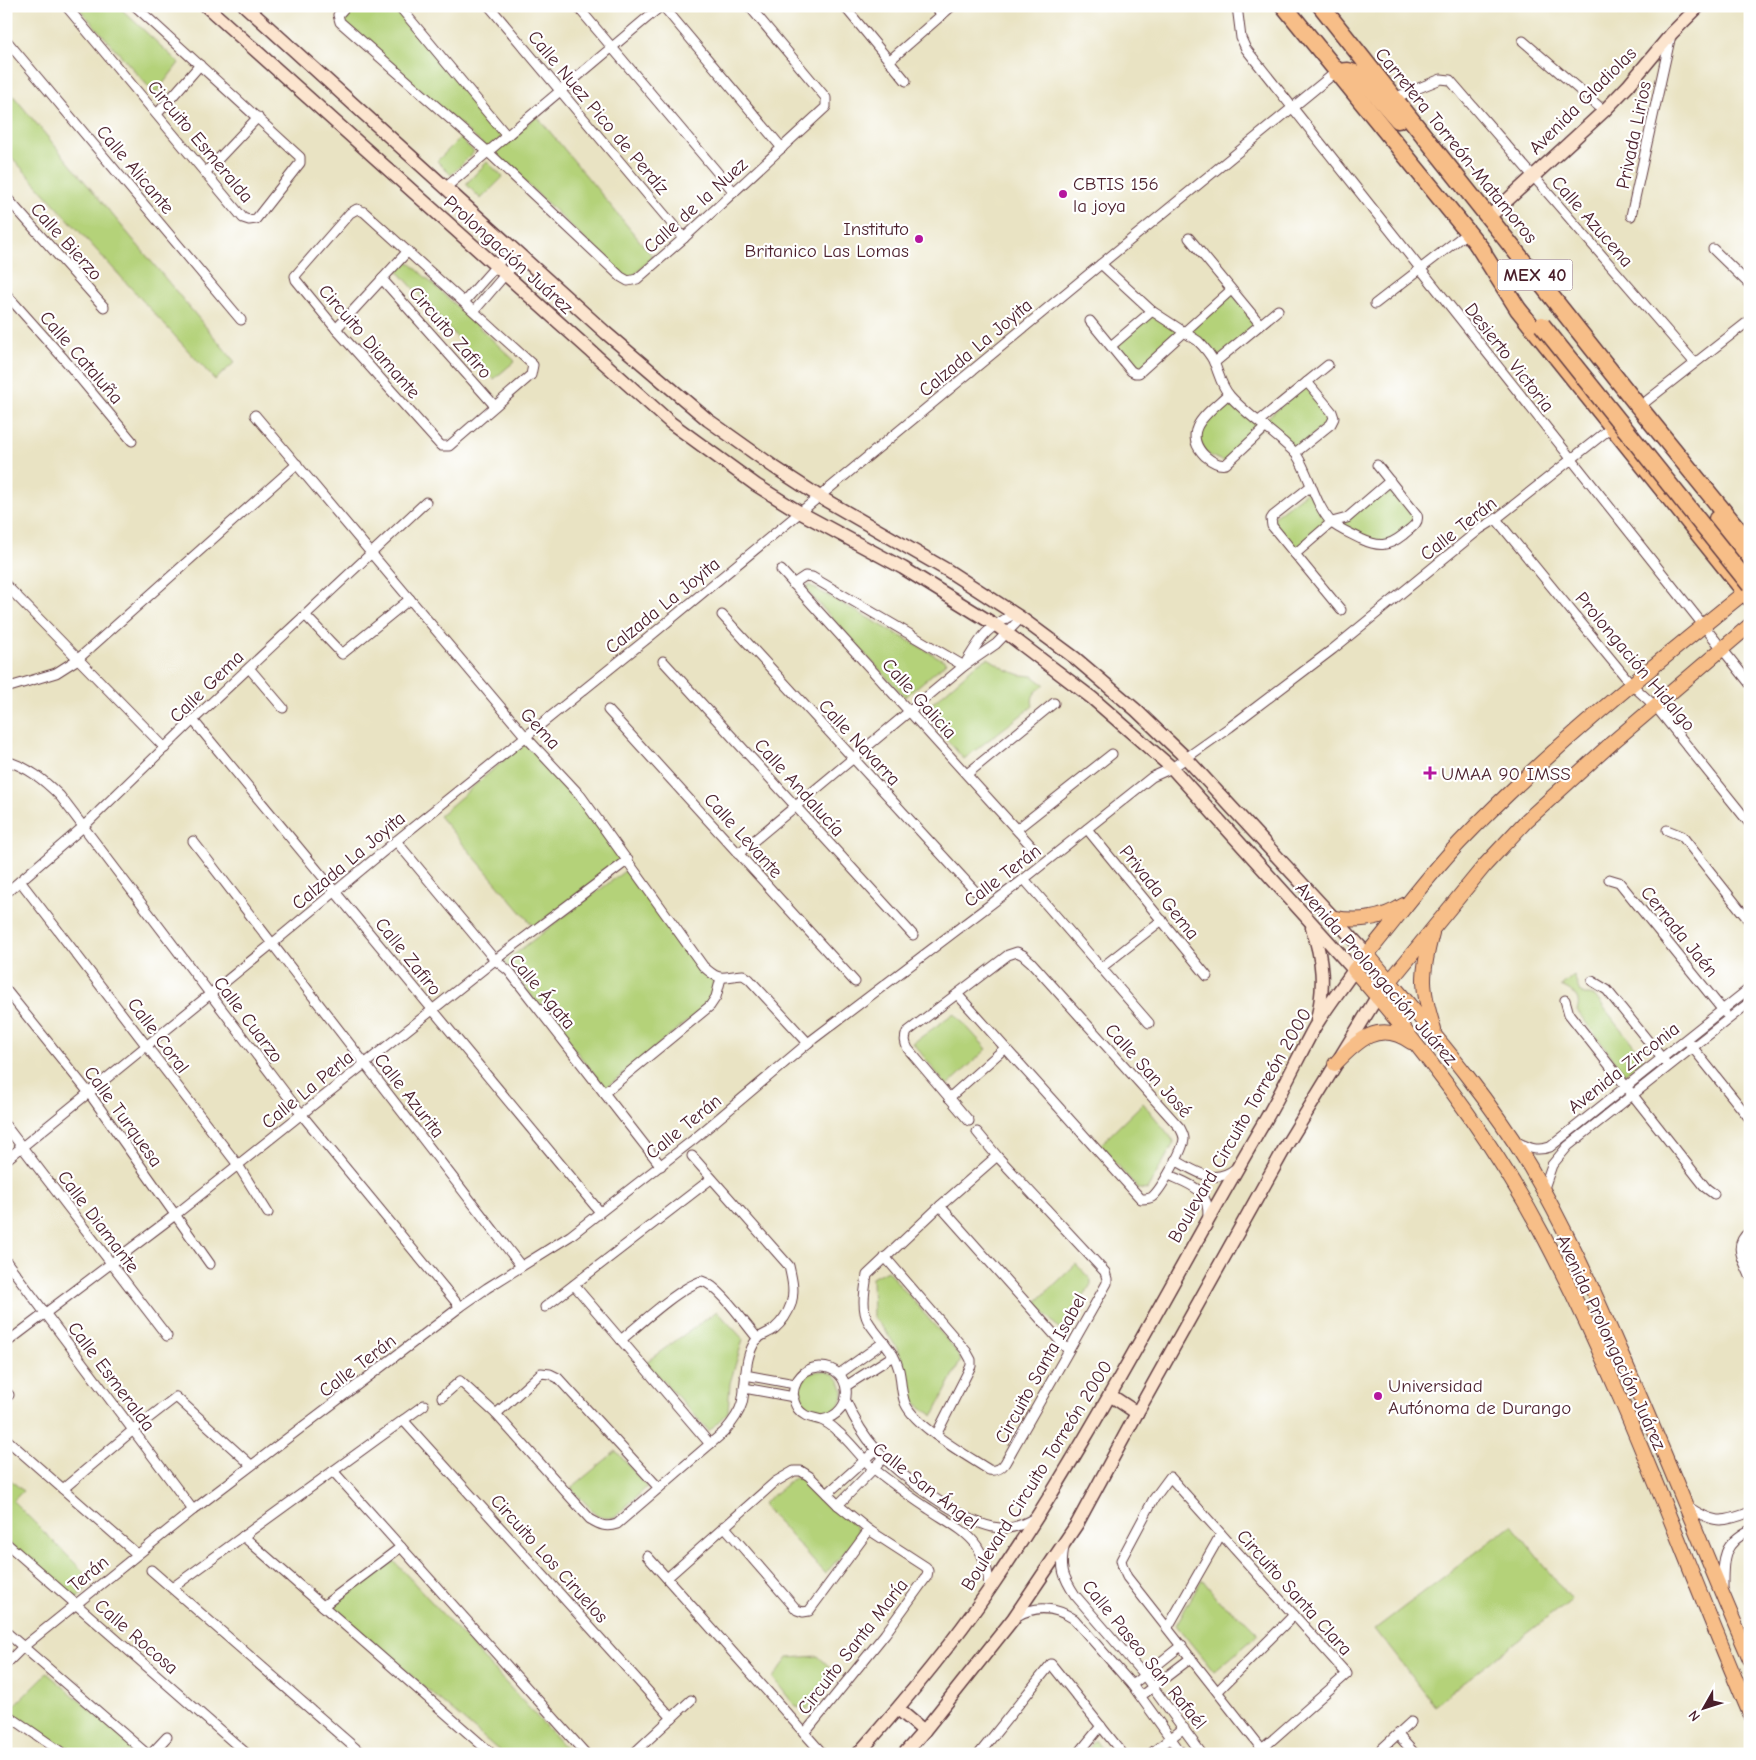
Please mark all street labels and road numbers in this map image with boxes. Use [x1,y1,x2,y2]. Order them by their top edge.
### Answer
street label: Calle Nuez Pico de Perdíz [523,26,673,199]
street label: Avenida Gladiolas [1524,42,1641,159]
street label: Carretera Torreón-Matamoros [1370,43,1542,248]
street label: Circuito Esmeralda [143,76,258,207]
street label: Privada Lirios [1612,79,1656,191]
street label: Calle Alicante [92,121,179,218]
street label: Calle de la Nuez [639,153,752,258]
street label: Calle Azucena [1547,172,1638,272]
street label: Prolongación Juárez [439,191,577,318]
street label: Calle Bierzo [26,198,107,285]
road number: MEX 40 [1498,260,1572,290]
street label: Circuito Diamante [314,280,425,403]
street label: Circuito Zafiro [404,282,496,383]
street label: Calzada La Joyita [915,294,1037,401]
street label: Desierto Victoria [1460,299,1559,417]
street label: Calle Cataluña [35,307,128,409]
street label: Calle Terán [1416,492,1501,565]
street label: Calzada La Joyita [601,553,724,659]
street label: Prolongación Hidalgo [1571,588,1700,736]
street label: Calle Gema [165,646,248,727]
street label: Calle Galicia [877,654,961,743]
street label: Calle Navarra [814,695,905,790]
street label: Gema [516,703,565,754]
street label: Calle Andalucía [750,734,849,841]
street label: Calle Levante [699,789,787,883]
street label: Calzada La Joyita [288,807,410,914]
street label: Calle Terán [960,840,1046,912]
street label: Privada Gema [1115,841,1204,944]
street label: Avenida Prolongación Juárez [1291,878,1462,1070]
street label: Cerrada Jaén [1636,882,1723,981]
street label: Calle Zafiro [370,913,446,1000]
street label: Calle Ágata [504,950,580,1034]
street label: Calle Cuarzo [209,972,288,1067]
street label: Calle Coral [123,994,194,1078]
street label: Boulevard Circuito Torreón 2000 [1163,1004,1316,1247]
street label: Avenida Zirconia [1564,1017,1684,1118]
street label: Calle San José [1100,1019,1196,1122]
street label: Calle La Perla [257,1046,358,1134]
street label: Calle Azurita [369,1049,449,1142]
street label: Calle Turquesa [79,1062,167,1171]
street label: Calle Terán [641,1090,726,1164]
street label: Calle Diamante [53,1166,144,1277]
street label: Avenida Prolongación Juárez [1551,1231,1671,1454]
street label: Circuito Santa Isabel [990,1290,1091,1447]
street label: Calle Esmeralda [63,1318,159,1436]
street label: Calle Terán [315,1330,401,1402]
street label: Boulevard Circuito Torreón 2000 [957,1356,1117,1595]
street label: Calle San Ángel [868,1438,983,1534]
street label: Circuito Los Ciruelos [486,1490,613,1628]
street label: Circuito Santa Clara [1232,1525,1357,1660]
street label: Terán [64,1551,113,1597]
street label: Circuito Santa María [793,1574,913,1719]
street label: Calle Paseo San Rafaél [1077,1576,1211,1734]
street label: Calle Rocosa [90,1594,183,1679]

